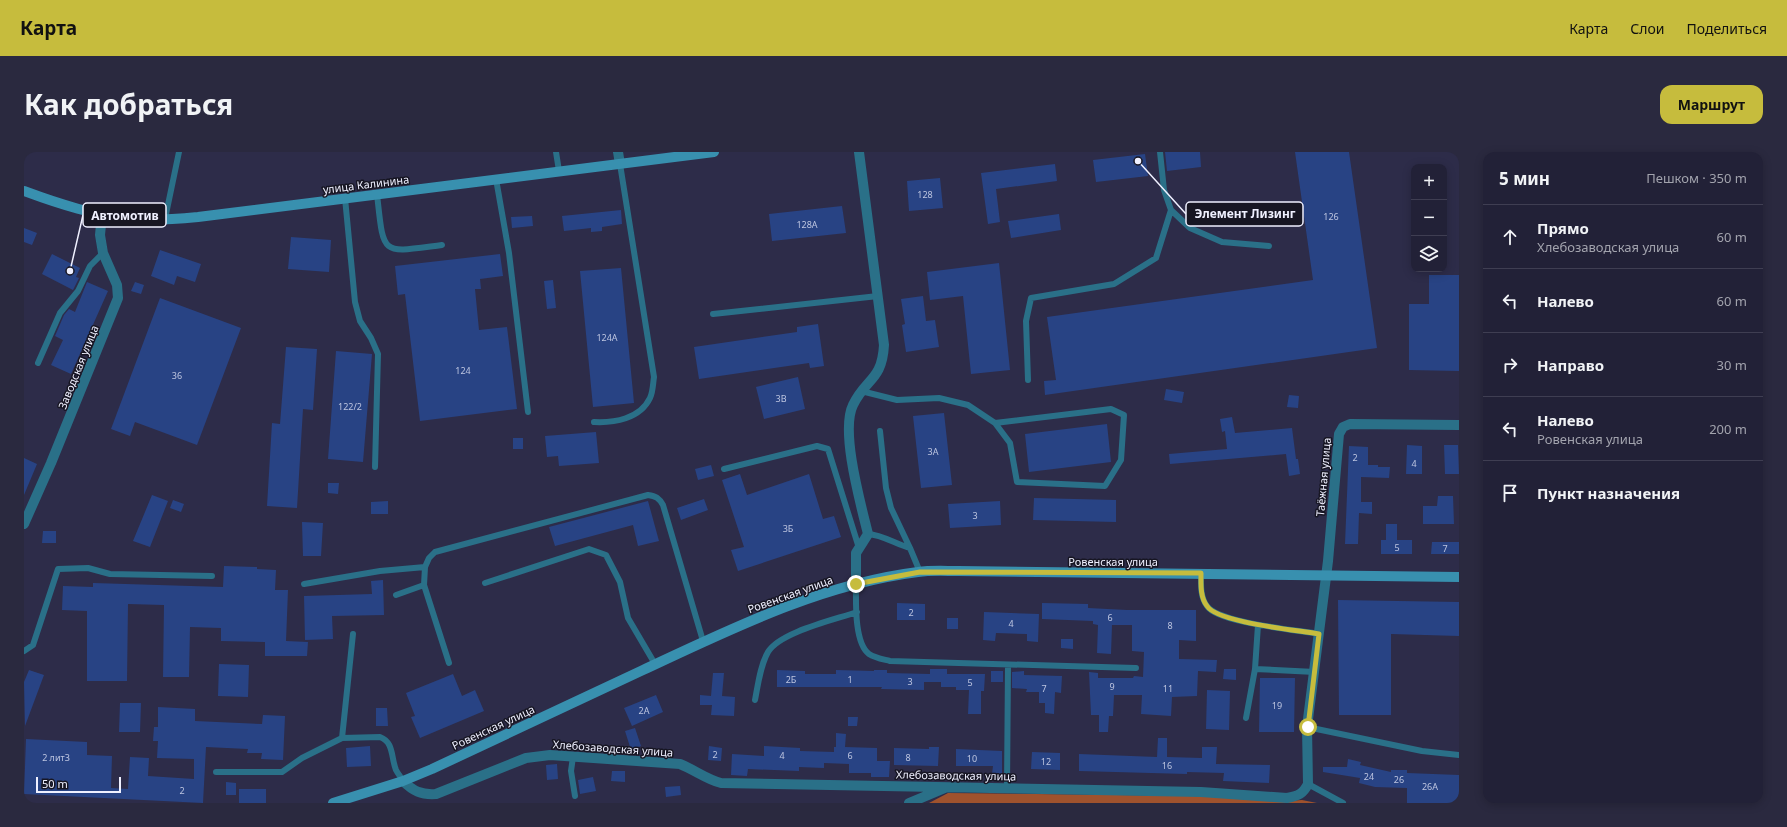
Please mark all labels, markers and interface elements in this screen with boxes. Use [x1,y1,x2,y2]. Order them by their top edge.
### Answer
text: Карта [20,15,77,41]
text: Карта [1569,19,1608,38]
text: Слои [1630,19,1664,38]
text: Поделиться [1686,19,1767,38]
text: Как добраться [24,85,233,123]
button: Маршрут [1660,85,1763,124]
map controls [1411,164,1447,272]
button: + [1411,164,1447,200]
text: 5 мин [1499,167,1550,190]
text: Пешком · 350 m [1646,169,1747,187]
street label: улица Калинина [322,171,410,197]
house number: 128 [917,188,933,201]
button: − [1411,200,1447,236]
callout: Элемент Лизинг [1186,202,1303,226]
callout: Автомотив [83,203,166,227]
text: Элемент Лизинг [1194,205,1296,222]
text: Автомотив [91,207,159,224]
house number: 126 [1323,210,1339,223]
house number: 128А [796,218,818,231]
text: Прямо [1537,218,1589,238]
icon: ahead [1499,226,1521,248]
text: 60 m [1717,228,1747,246]
button: layers [1411,236,1447,272]
text: Хлебозаводская улица [1537,238,1679,256]
icon: left [1499,290,1521,312]
text: Налево [1537,291,1594,311]
text: 60 m [1717,292,1747,310]
street label: Заводская улица [54,323,102,411]
house number: 124А [596,331,618,344]
icon: right [1499,354,1521,376]
text: Направо [1537,355,1604,375]
text: 30 m [1717,356,1747,374]
house number: 124 [455,364,471,377]
house number: 36 [172,369,182,382]
house number: 3В [776,392,787,405]
house number: 122/2 [338,400,362,413]
text: Налево [1537,410,1594,430]
icon: left [1499,418,1521,440]
text: 200 m [1709,420,1747,438]
text: Ровенская улица [1537,430,1643,448]
street label: Таёжная улица [1312,437,1334,517]
house number: 3А [928,445,939,458]
house number: 2 [1352,451,1358,464]
house number: 4 [1411,457,1417,470]
icon: arrive [1499,482,1521,504]
text: Пункт назначения [1537,483,1680,503]
house number: 3 [972,509,978,522]
house number: 3Б [783,522,794,535]
house number: 5 [1394,541,1400,554]
house number: 7 [1442,542,1448,555]
street label: Ровенская улица [1068,554,1158,569]
street label: Ровенская улица [745,572,835,616]
route end [847,575,865,593]
house number: 2 [908,606,914,619]
house number: 6 [1107,611,1113,624]
house number: 4 [1008,617,1014,630]
house number: 8 [1167,619,1173,632]
house number: 2Б [786,673,797,686]
house number: 1 [847,673,853,686]
house number: 3 [907,675,913,688]
house number: 5 [967,676,973,689]
house number: 9 [1109,680,1115,693]
house number: 7 [1041,682,1047,695]
house number: 11 [1163,682,1173,695]
house number: 19 [1272,699,1282,712]
street label: Ровенская улица [449,701,537,753]
house number: 2А [639,704,650,717]
route start [1299,718,1317,736]
street label: Хлебозаводская улица [552,736,674,760]
house number: 2 [712,748,718,761]
house number: 4 [779,749,785,762]
house number: 6 [847,749,853,762]
house number: 2 литЗ [42,751,70,764]
house number: 8 [905,751,911,764]
house number: 10 [967,752,977,765]
house number: 12 [1041,755,1051,768]
house number: 16 [1162,759,1172,772]
street label: Хлебозаводская улица [896,766,1016,784]
house number: 24 [1364,770,1374,783]
house number: 26 [1394,773,1404,786]
scale bar [36,775,121,794]
text: 50 m [42,776,68,791]
house number: 26А [1422,780,1438,793]
house number: 2 [179,784,185,797]

